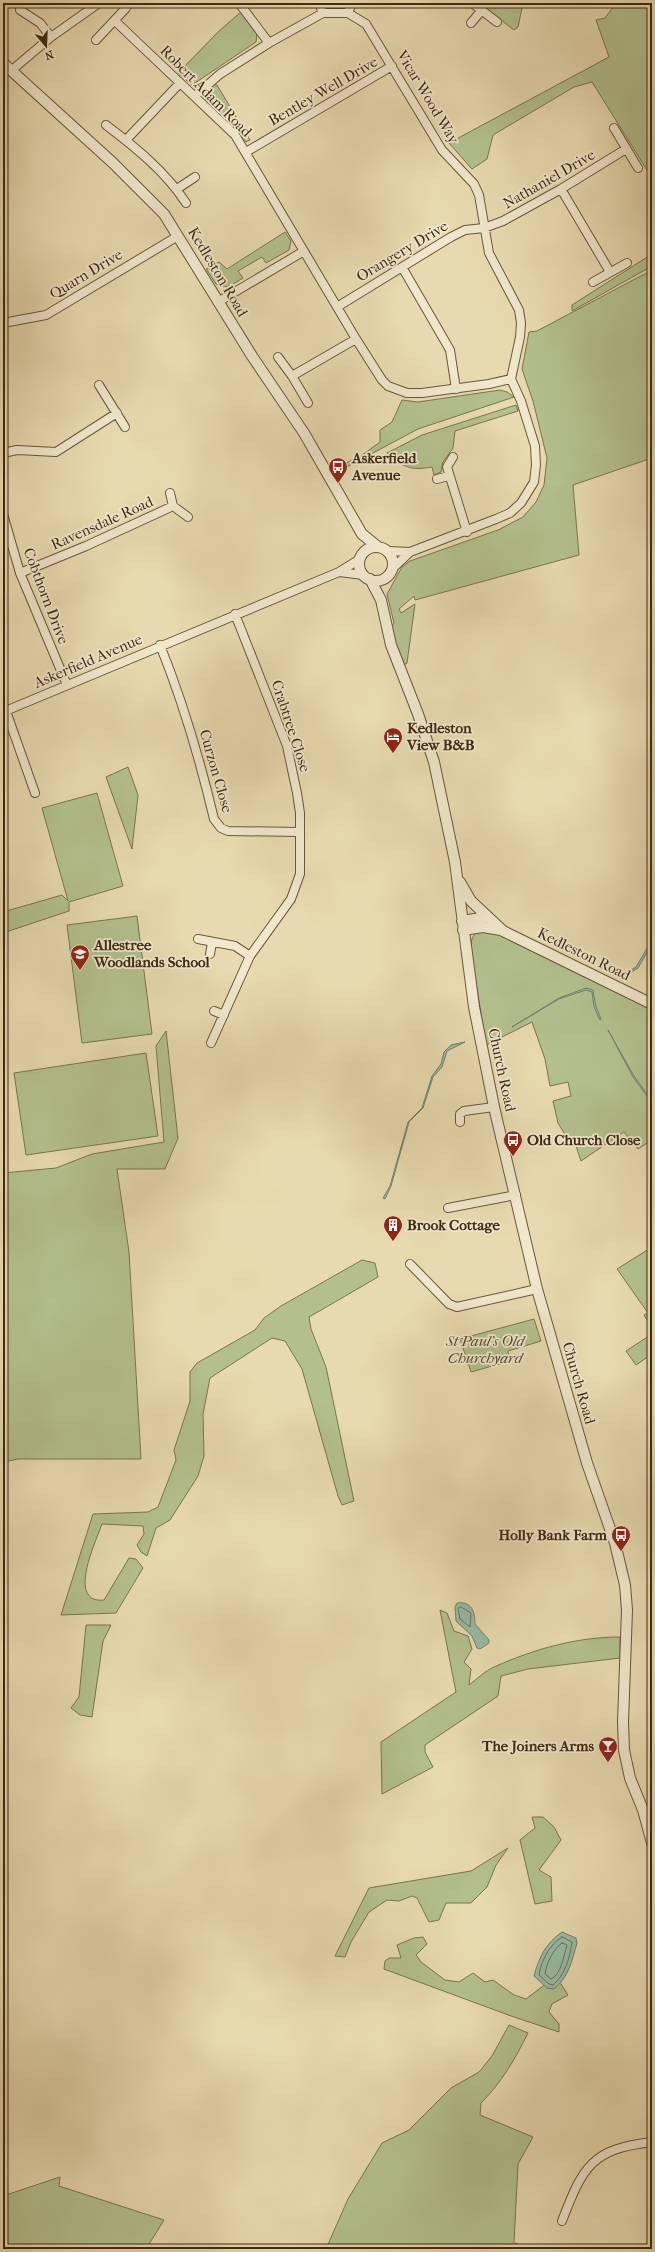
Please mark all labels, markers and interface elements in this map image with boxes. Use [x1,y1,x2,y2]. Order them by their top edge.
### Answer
north arrow [26,26,66,66]
street label: Robert Adam Road [156,41,256,141]
street label: Vicar Wood Way [392,46,464,148]
text: N [42,47,55,63]
street label: Bentley Well Drive [265,52,381,129]
street label: Nathaniel Drive [500,145,599,213]
street label: Orangery Drive [353,216,452,285]
street label: Kedleston Road [184,224,252,321]
street label: Quarn Drive [46,245,126,303]
place label: Askerfield Avenue [351,449,417,484]
bus stop icon: Askerfield Avenue [327,456,349,484]
street label: Ravensdale Road [48,492,157,554]
street label: Cobthorn Drive [19,545,73,647]
street label: Askerfield Avenue [30,630,145,692]
street label: Crabtree Close [268,678,315,775]
place label: Kedleston View B&B [406,719,475,754]
hotel icon: Kedleston View B&B [382,726,404,754]
street label: Curzon Close [196,727,237,815]
street label: Kedleston Road [534,924,634,985]
place label: Allestree Woodlands School [93,936,211,971]
school or university icon: Allestree Woodlands School [69,943,91,971]
street label: Church Road [484,1027,520,1114]
bus stop icon: Old Church Close [502,1129,524,1157]
place label: Old Church Close [527,1131,641,1149]
building icon: Brook Cottage [382,1214,404,1242]
place label: Brook Cottage [407,1216,500,1234]
park label: St Paul's Old Churchyard [445,1332,526,1367]
street label: Church Road [559,1340,600,1427]
bus stop icon: Holly Bank Farm [610,1524,632,1552]
place label: Holly Bank Farm [499,1526,608,1544]
bar icon: The Joiners Arms [597,1735,619,1763]
place label: The Joiners Arms [481,1737,594,1755]

